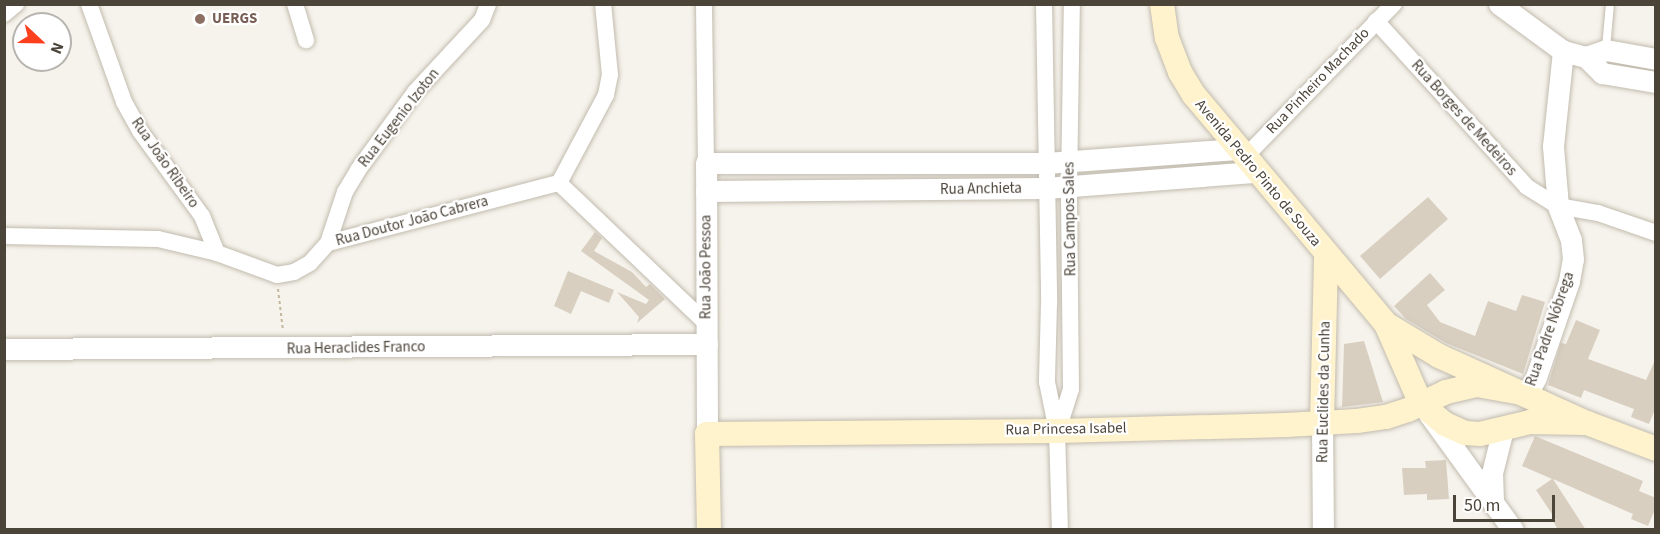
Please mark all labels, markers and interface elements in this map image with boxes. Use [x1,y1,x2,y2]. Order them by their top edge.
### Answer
place label: UERGS [212,10,257,28]
north arrow [12,12,72,72]
marker: UERGS [193,12,207,26]
street label: Rua Pinheiro Machado [1263,24,1373,138]
text: N [45,39,69,57]
street label: Rua Borges de Medeiros [1407,56,1521,180]
street label: Rua Eugenio Izoton [355,65,443,171]
street label: Avenida Pedro Pinto de Souza [1191,96,1325,250]
street label: Rua João Ribeiro [127,114,203,212]
street label: Rua Campos Sales [1060,162,1080,276]
street label: Rua Anchieta [940,179,1022,199]
street label: Rua Doutor João Cabrera [334,192,490,250]
street label: Rua João Pessoa [697,215,715,319]
street label: Rua Padre Nóbrega [1522,269,1578,389]
street label: Rua Euclides da Cunha [1314,321,1334,463]
street label: Rua Heraclides Franco [287,338,425,358]
street label: Rua Princesa Isabel [1005,419,1127,439]
scale bar [1456,483,1558,521]
text: 50 m [1464,493,1500,518]

